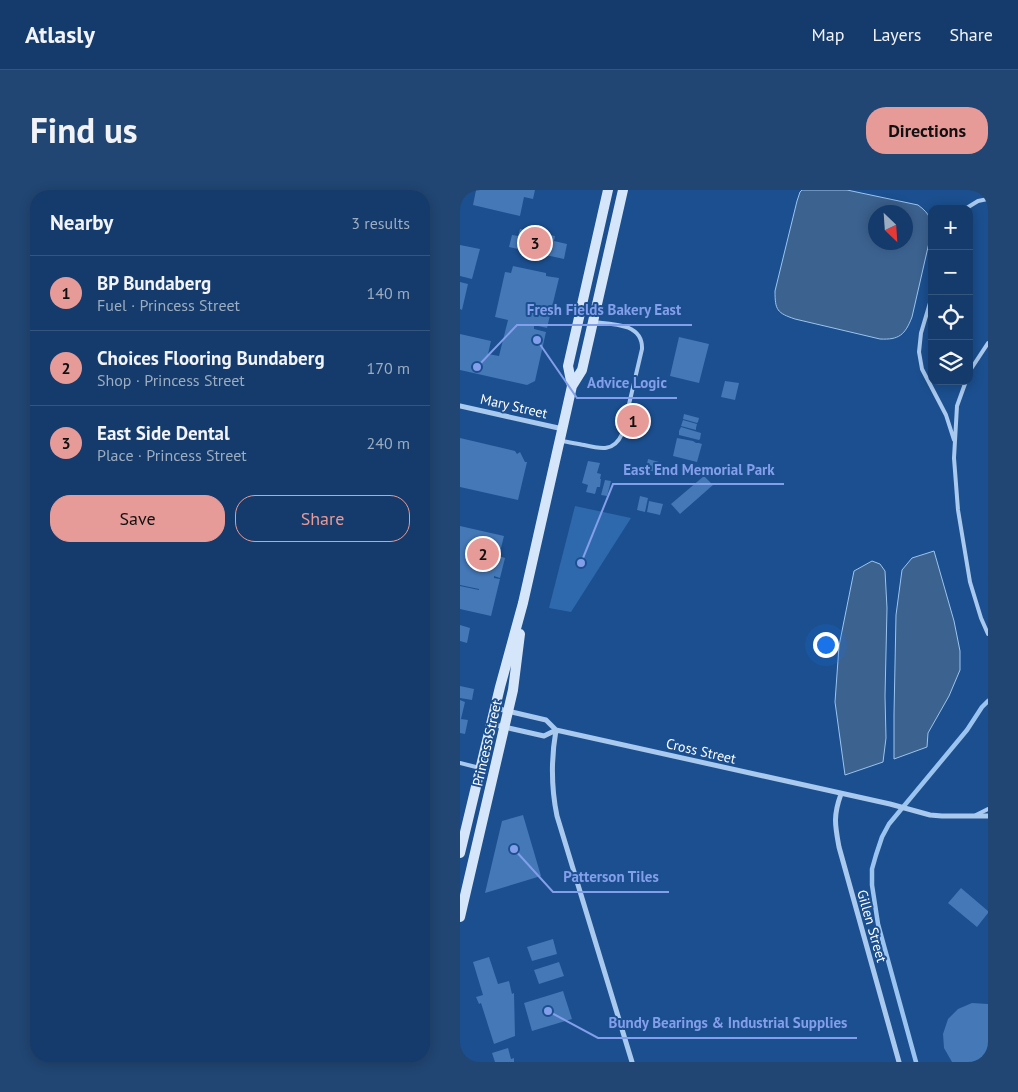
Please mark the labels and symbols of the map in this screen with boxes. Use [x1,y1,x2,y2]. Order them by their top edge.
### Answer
north arrow [868,205,913,250]
pin: 3 [519,224,551,262]
callout: Fresh Fields Bakery East [517,295,692,325]
text: Fresh Fields Bakery East [527,300,682,319]
callout: Advice Logic [577,368,677,398]
text: Advice Logic [587,373,667,392]
street label: Mary Street [479,390,550,423]
pin: 1 [617,402,649,440]
callout: East End Memorial Park [613,454,784,484]
text: East End Memorial Park [623,460,775,479]
pin: 2 [467,535,499,573]
your location [813,632,839,658]
street label: Princess Street [468,698,506,788]
street label: Cross Street [664,734,738,768]
callout: Patterson Tiles [553,862,669,892]
text: Patterson Tiles [563,867,659,886]
street label: Gillen Street [853,888,891,965]
callout: Bundy Bearings & Industrial Supplies [598,1008,857,1038]
text: Bundy Bearings & Industrial Supplies [609,1013,847,1032]

